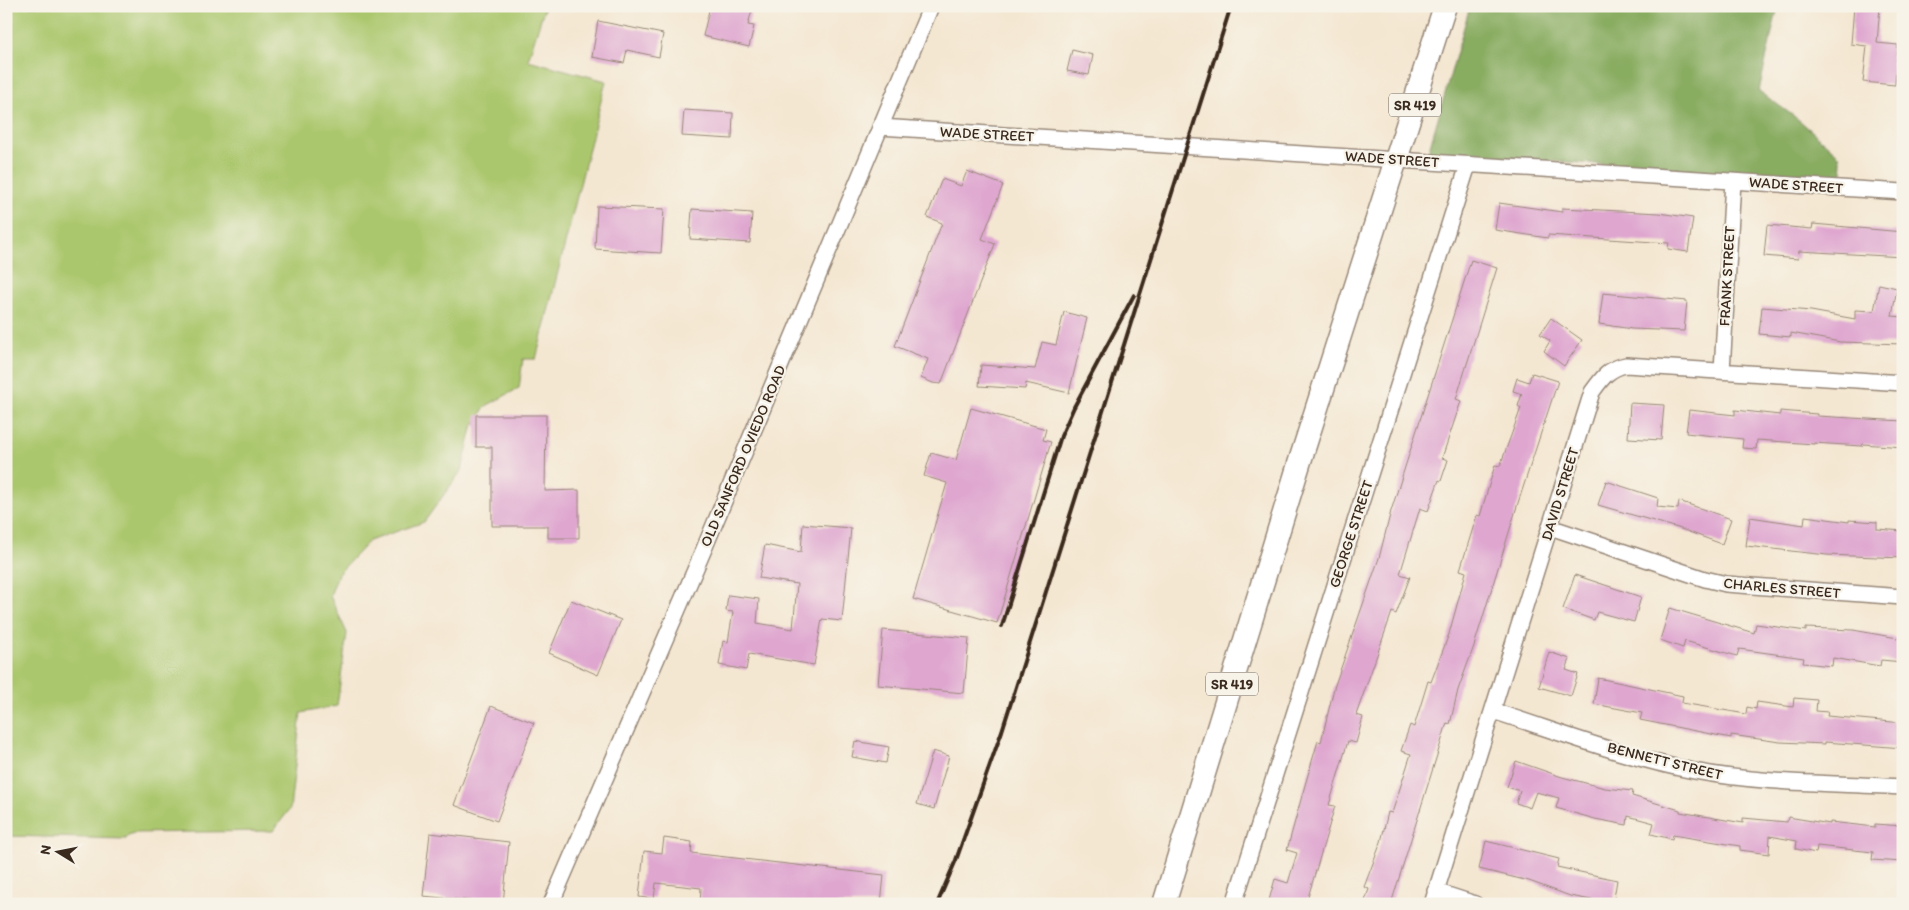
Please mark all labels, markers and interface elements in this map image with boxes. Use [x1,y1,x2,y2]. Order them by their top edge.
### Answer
road number: SR 419 [1389,94,1441,116]
street label: WADE STREET [939,123,1035,145]
street label: WADE STREET [1344,147,1440,171]
street label: WADE STREET [1748,173,1844,197]
street label: FRANK STREET [1715,225,1739,327]
street label: OLD SANFORD OVIEDO ROAD [696,362,790,550]
street label: DAVID STREET [1537,445,1583,543]
street label: GEORGE STREET [1325,477,1377,590]
street label: CHARLES STREET [1723,574,1842,602]
road number: SR 419 [1206,672,1258,696]
street label: BENNETT STREET [1606,738,1725,784]
north arrow [32,828,82,878]
text: N [36,844,55,856]

